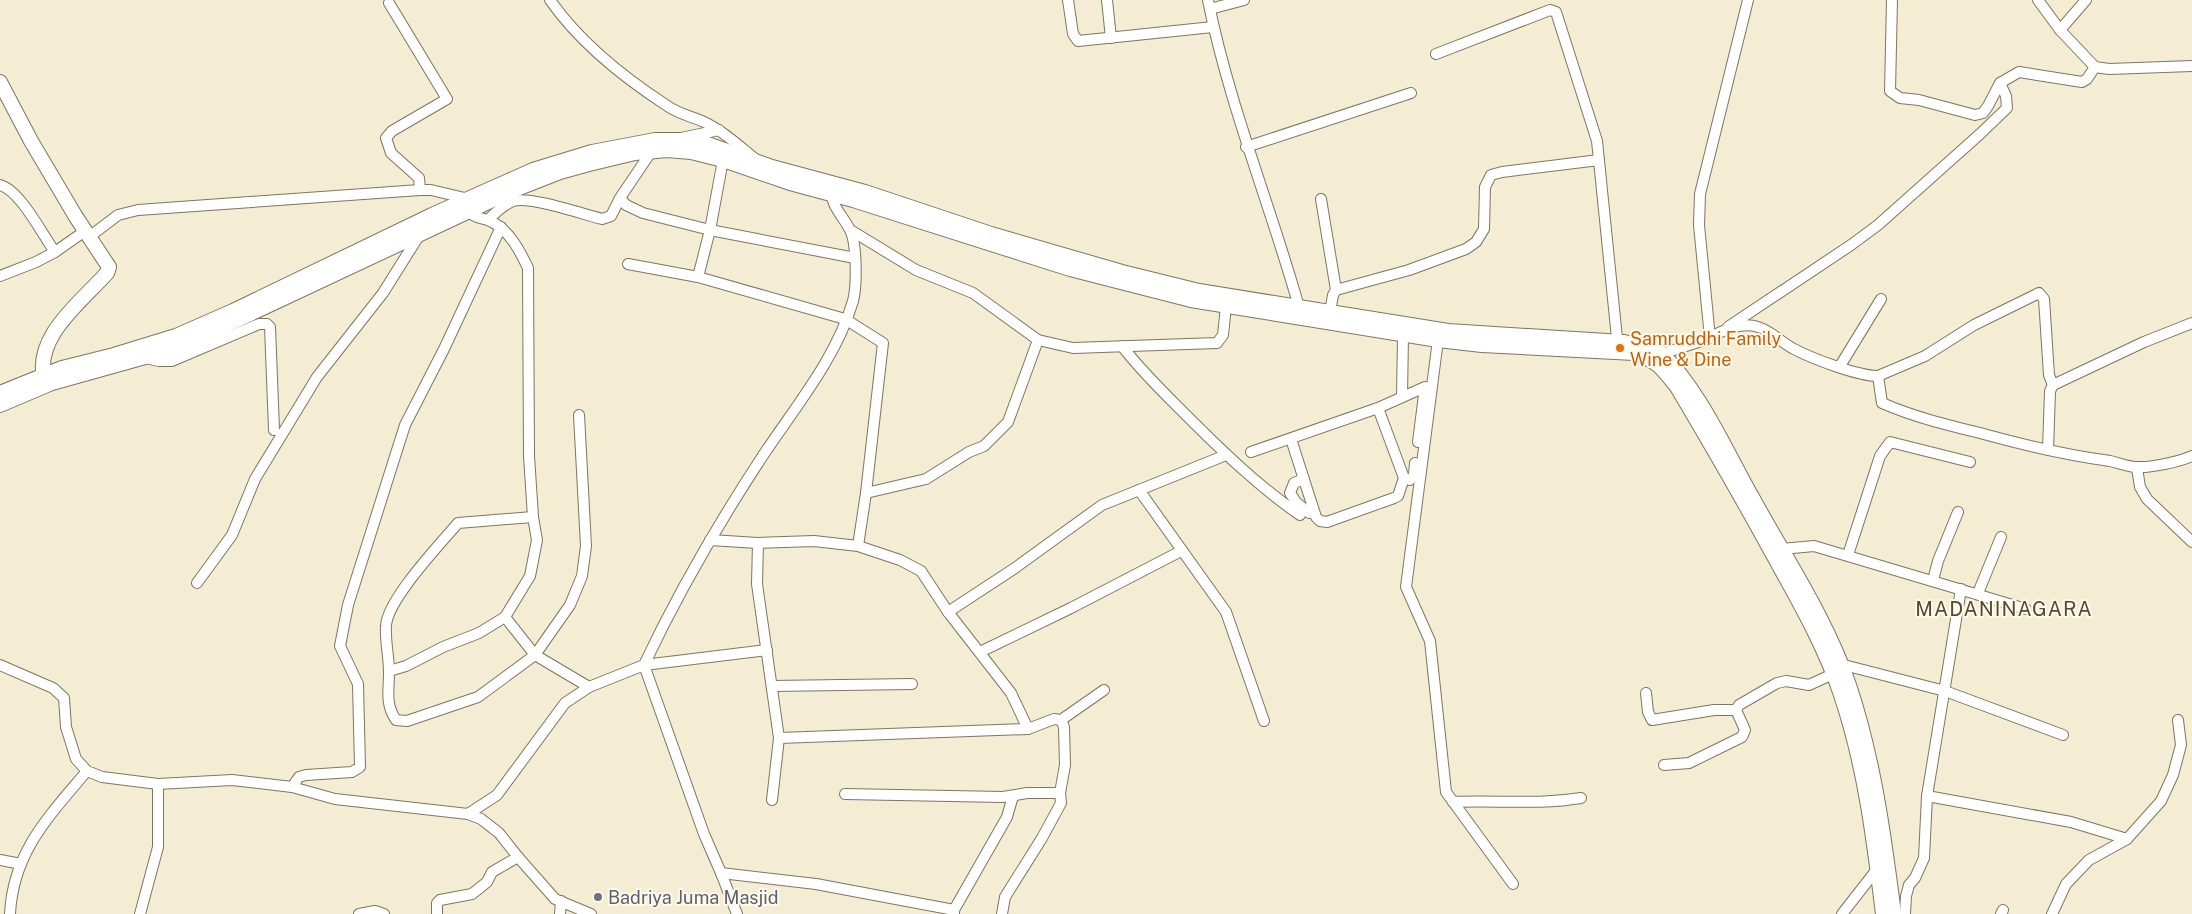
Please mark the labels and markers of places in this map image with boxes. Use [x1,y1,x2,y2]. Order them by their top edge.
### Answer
place label: Samruddhi Family Wine & Dine [1630,328,1782,370]
marker: Samruddhi Family Wine & Dine [1614,342,1626,354]
place label: Badriya Juma Masjid [608,887,778,908]
marker: Badriya Juma Masjid [592,891,604,903]

